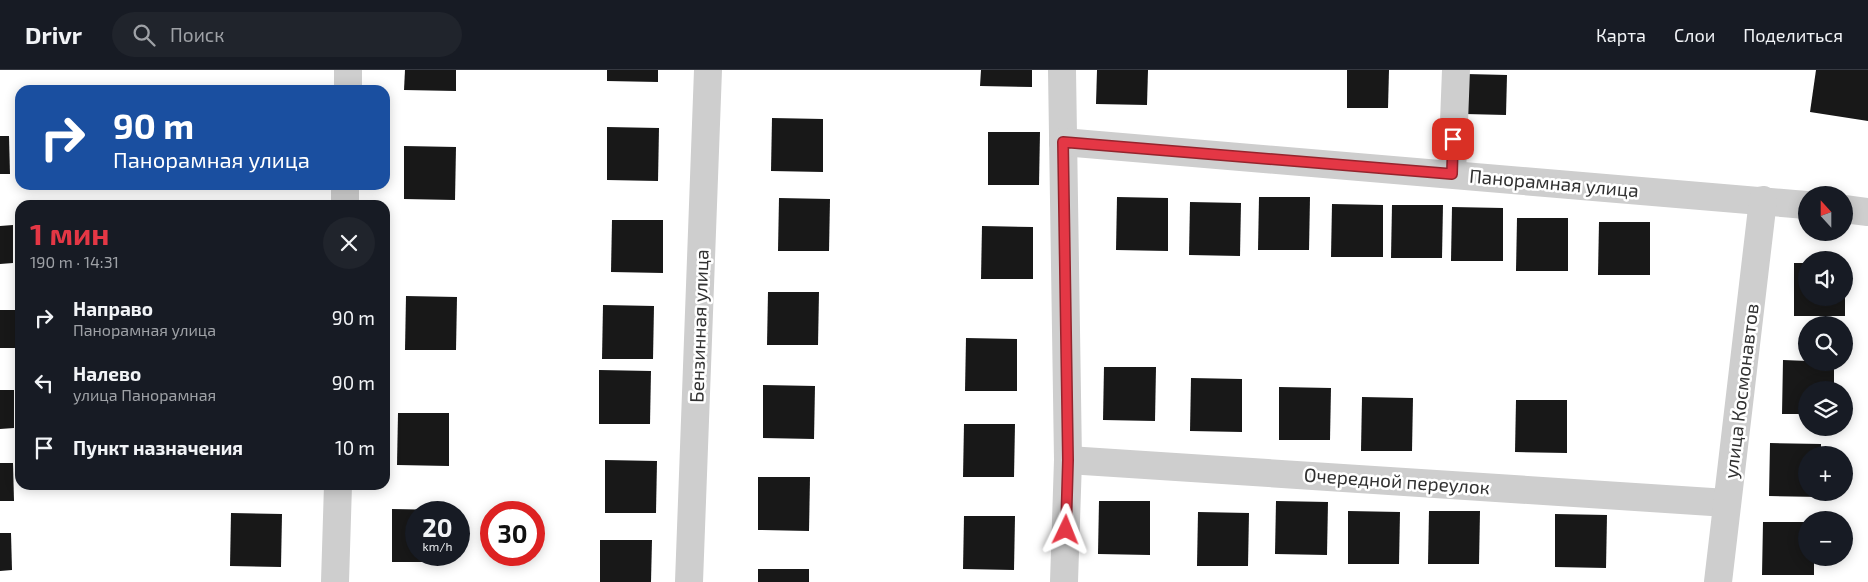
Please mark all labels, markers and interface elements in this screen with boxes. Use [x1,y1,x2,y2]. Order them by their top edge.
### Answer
search box [112,12,462,57]
text: Drivr [25,20,82,49]
icon: search [130,21,158,49]
text: Поиск [170,23,224,46]
text: Карта [1596,24,1646,46]
text: Слои [1674,24,1715,46]
text: Поделиться [1743,24,1843,46]
text: 90 m [113,104,194,146]
icon: right [30,105,95,170]
pin [1432,118,1474,160]
icon: arrive [1439,125,1467,153]
text: Панорамная улица [113,146,310,172]
street label: Панорамная улица [1468,164,1640,202]
north arrow [1798,186,1852,241]
map controls [1798,186,1853,566]
text: 1 мин [30,215,109,251]
button: close [323,217,375,269]
street label: Бензинная улица [684,249,714,403]
button: sound [1798,251,1853,306]
text: 190 m · 14:31 [30,252,119,271]
text: Направо [73,297,153,320]
street label: улица Космонавтов [1718,302,1764,480]
icon: right [30,304,58,332]
text: 90 m [332,306,375,329]
button: search [1798,316,1853,371]
text: Панорамная улица [73,320,216,339]
text: Налево [73,362,141,385]
icon: left [30,369,58,397]
text: 90 m [332,371,375,394]
button: layers [1798,381,1853,436]
text: улица Панорамная [73,385,216,404]
icon: arrive [30,434,58,462]
text: Пункт назначения [73,436,243,459]
text: 10 m [335,436,375,459]
button: + [1798,446,1853,501]
street label: Очередной переулок [1303,463,1491,499]
speed limit sign: 30 [480,501,545,566]
position arrow [1039,503,1091,555]
button: − [1798,511,1853,566]
text: 20 [422,512,453,542]
text: km/h [423,539,452,553]

